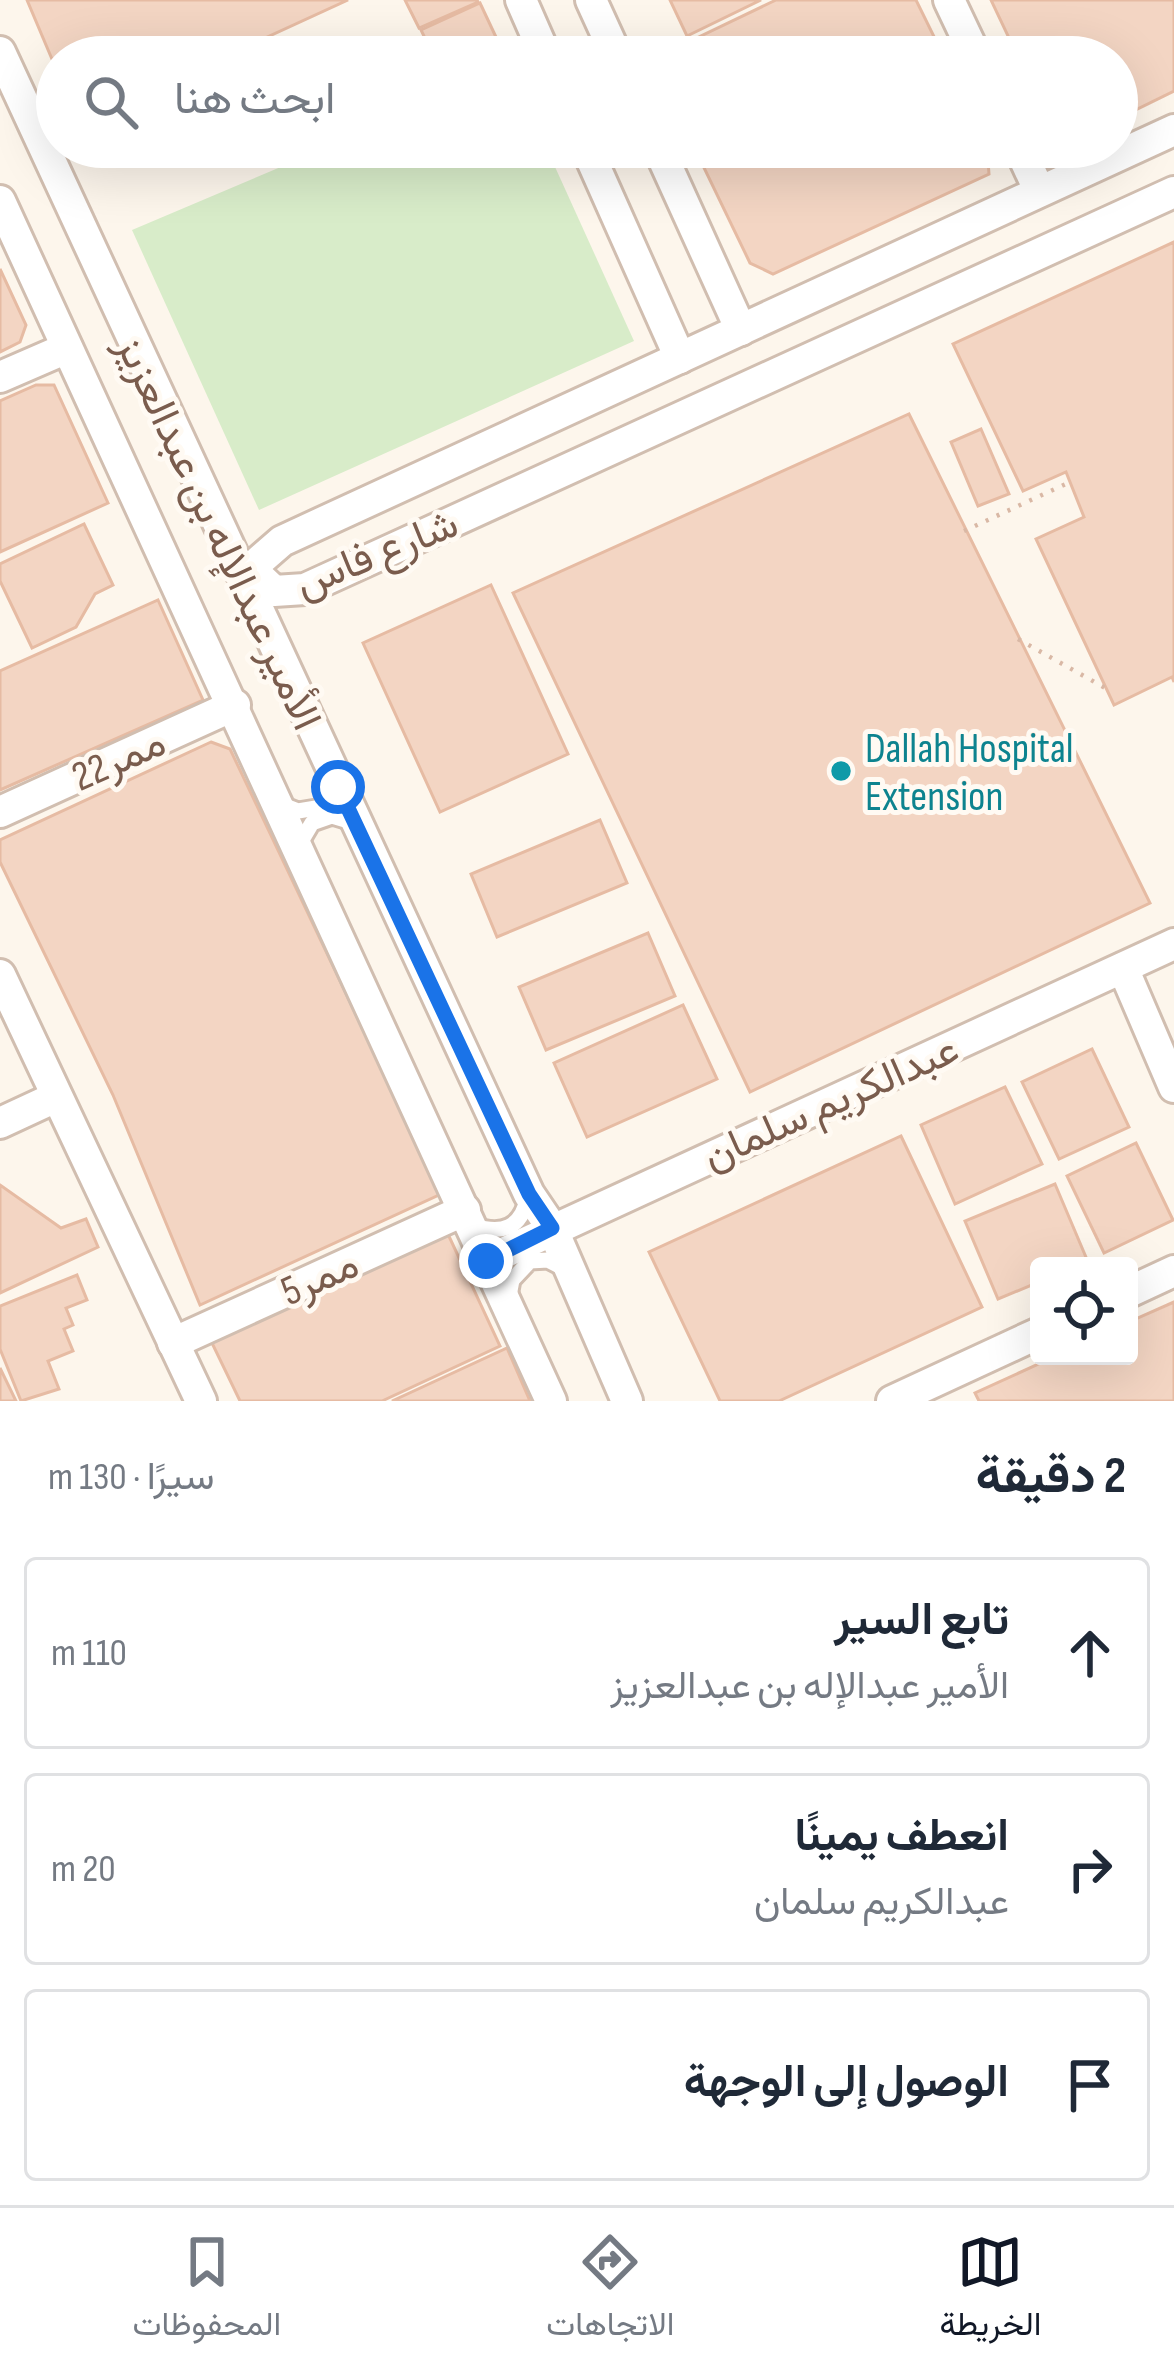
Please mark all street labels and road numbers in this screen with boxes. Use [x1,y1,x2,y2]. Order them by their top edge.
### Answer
street label: الأمير عبدالإله بن عبدالعزيز [103,327,332,738]
street label: شارع فاس [288,499,466,611]
street label: ممر22 [64,717,174,803]
street label: عبدالكريم سلمان [695,1024,967,1182]
street label: ممر5 [273,1239,367,1318]

